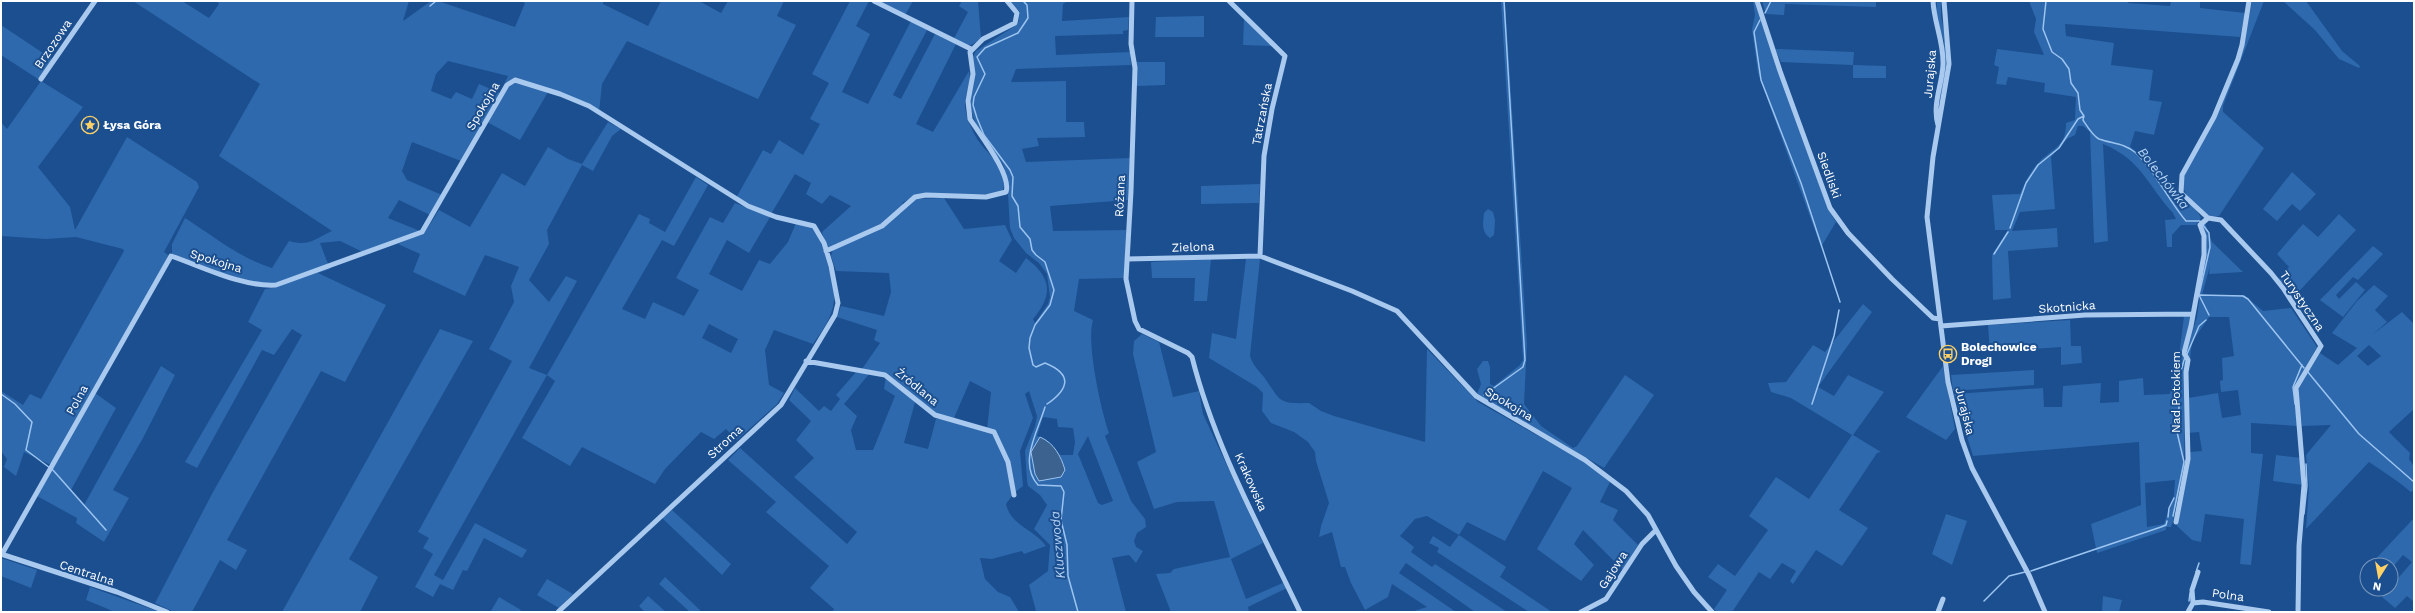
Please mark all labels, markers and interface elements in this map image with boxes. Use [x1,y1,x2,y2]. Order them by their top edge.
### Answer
street label: Brzozowa [31,17,75,71]
street label: Jurajska [1921,49,1939,99]
street label: Spokojna [464,79,503,133]
street label: Tatrzańska [1249,82,1275,146]
place icon: Łysa Góra [80,115,100,135]
place label: Łysa Góra [103,118,161,132]
water label: Bolechówka [2135,144,2192,212]
street label: Siedliski [1814,150,1844,200]
street label: Różana [1112,174,1128,217]
street label: Zielona [1171,239,1215,255]
street label: Spokojna [188,246,244,276]
street label: Turystyczna [2277,268,2327,334]
street label: Skotnicka [2038,298,2096,316]
place label: Bolechowice Drogi [1961,340,2037,368]
bus stop icon: Bolechowice Drogi [1938,344,1958,364]
street label: Nad Potokiem [2169,351,2183,433]
street label: Źródlana [893,365,942,409]
street label: Polna [63,382,91,418]
street label: Spokojna [1482,384,1536,424]
street label: Jurajska [1952,386,1978,436]
street label: Stroma [705,422,746,462]
street label: Krakowska [1232,451,1270,514]
water label: Kluczwoda [1047,511,1068,579]
street label: Gajowa [1596,548,1631,592]
north arrow [2359,557,2399,597]
street label: Centralna [58,558,116,589]
text: N [2372,579,2382,593]
street label: Polna [2211,586,2245,604]

